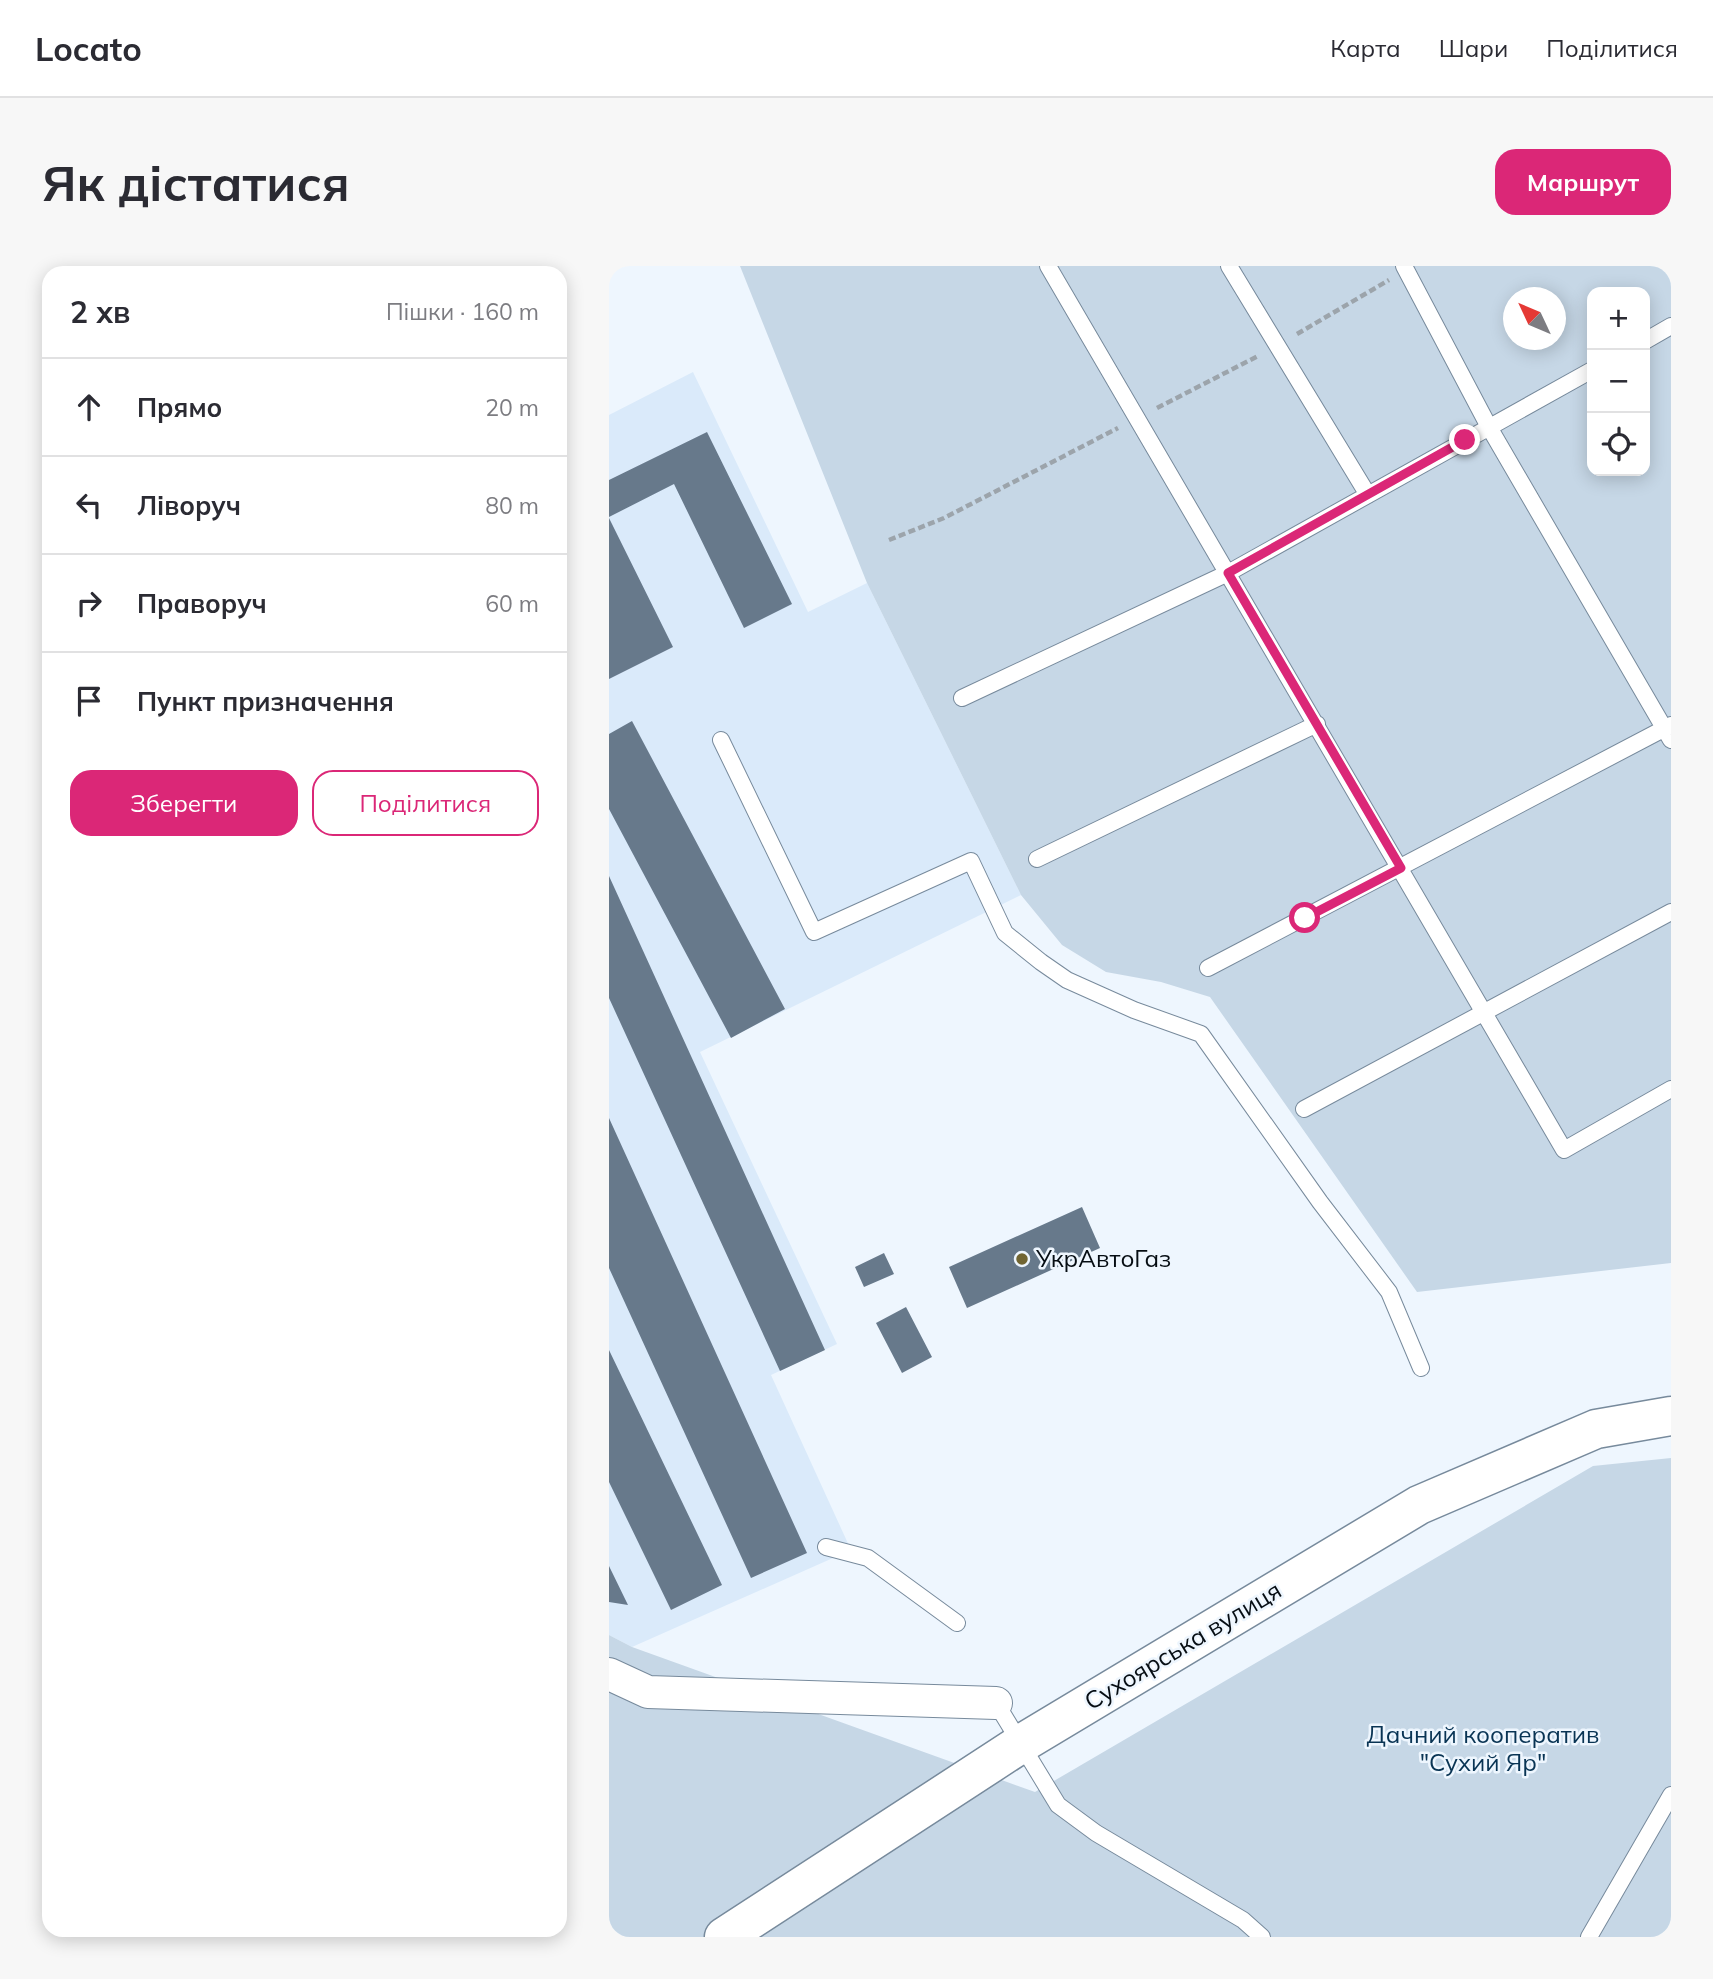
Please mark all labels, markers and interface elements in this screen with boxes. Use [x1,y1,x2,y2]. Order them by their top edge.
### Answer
text: Locato [35,28,142,69]
text: Карта [1330,33,1401,63]
text: Шари [1439,33,1508,63]
text: Поділитися [1546,33,1678,63]
button: Маршрут [1495,149,1671,215]
text: Як дістатися [42,152,350,213]
north arrow [1503,287,1566,350]
map controls [1587,287,1650,476]
button: + [1587,287,1650,350]
text: 2 хв [70,293,130,331]
text: Пішки · 160 m [386,297,539,326]
button: − [1587,350,1650,413]
icon: ahead [70,388,108,426]
text: Прямо [137,391,222,424]
text: 20 m [485,393,539,422]
button: locate [1587,413,1650,476]
route end [1449,424,1480,455]
icon: left [70,486,108,524]
text: Ліворуч [137,489,241,522]
text: 80 m [485,491,539,520]
icon: right [70,584,108,622]
text: Праворуч [137,587,267,620]
text: 60 m [485,589,539,618]
icon: arrive [70,682,108,720]
text: Пункт призначення [137,685,394,718]
button: Зберегти [70,770,298,836]
button: Поділитися [312,770,539,836]
route start [1289,902,1320,933]
place label: УкрАвтоГаз [1035,1243,1171,1273]
marker: УкрАвтоГаз [1014,1251,1030,1267]
street label: Сухоярська вулиця [1079,1574,1286,1716]
park label: Дачний кооператив "Сухий Яр" [1367,1719,1599,1777]

